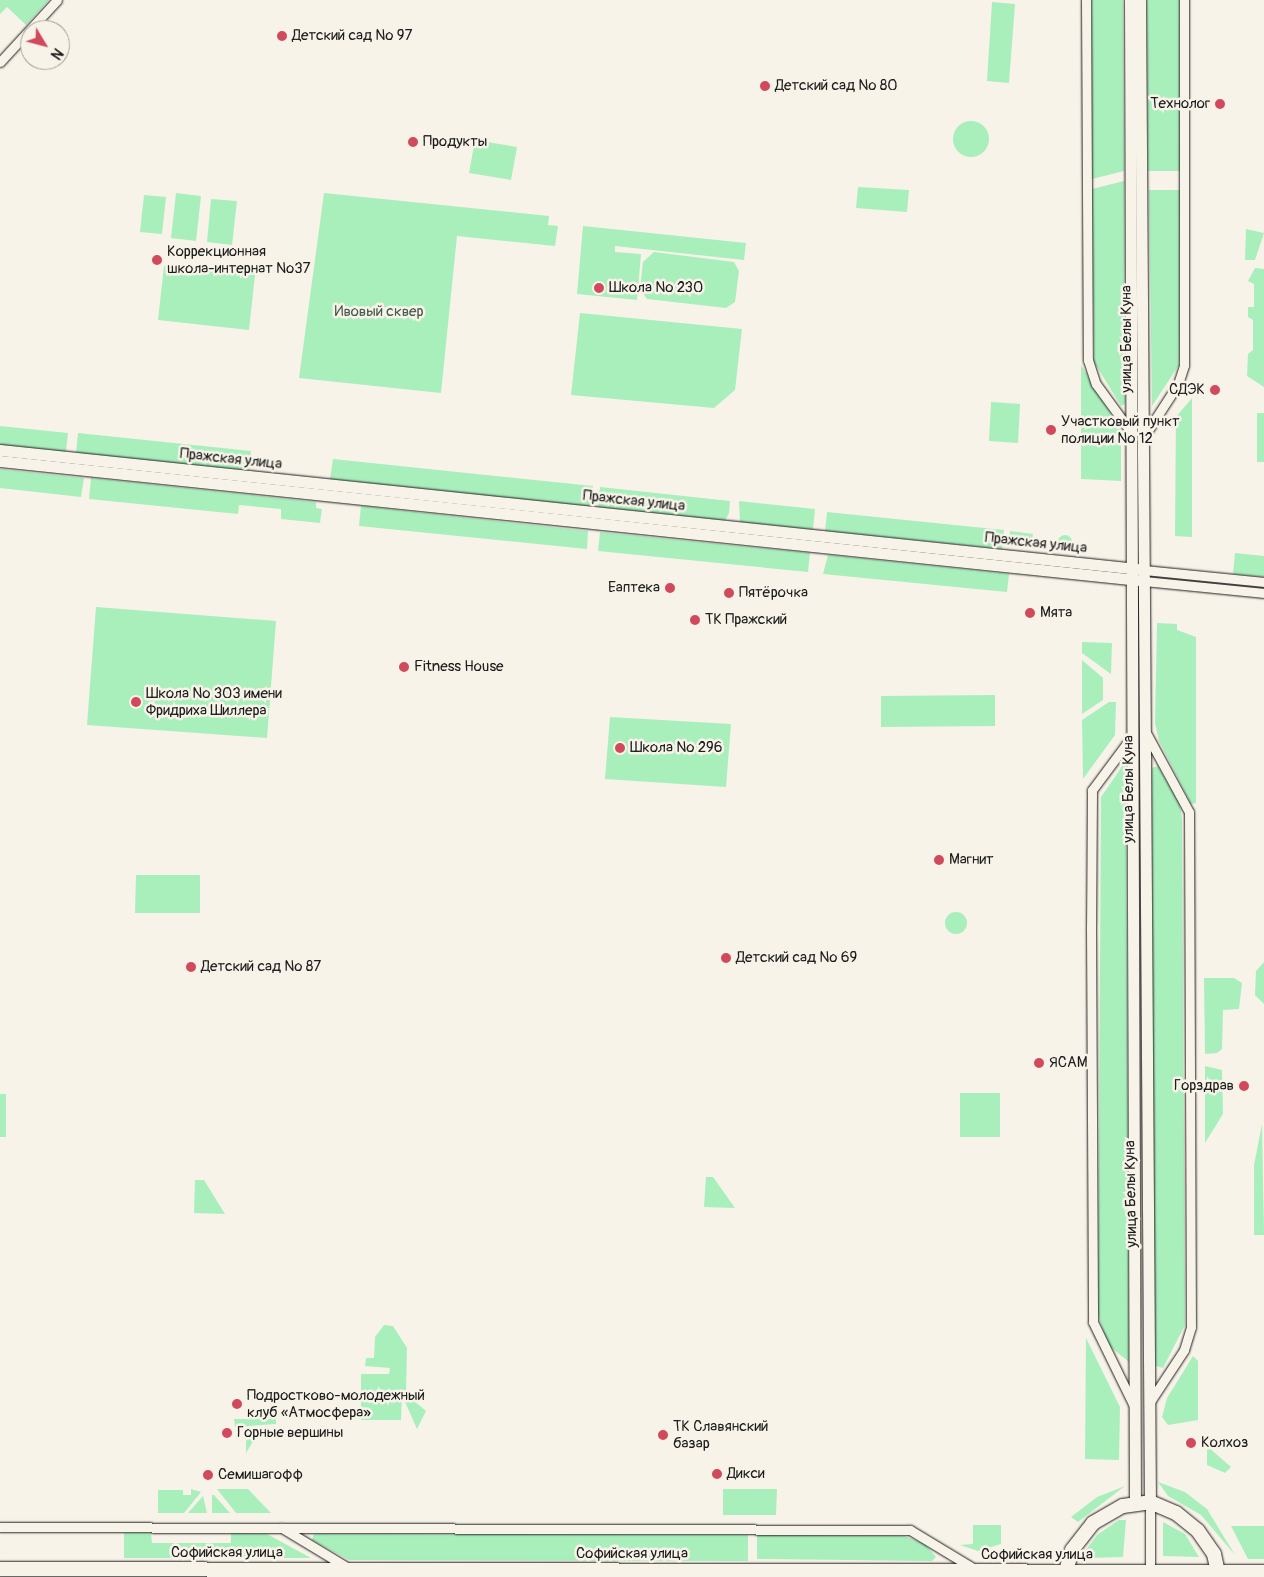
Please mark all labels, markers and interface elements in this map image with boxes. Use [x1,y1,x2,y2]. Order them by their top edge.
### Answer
north arrow [20,20,70,70]
place label: Детский сад № 97 [292,27,412,45]
marker: Детский сад № 97 [276,30,288,42]
text: N [47,45,66,63]
place label: Детский сад № 80 [775,77,898,95]
marker: Детский сад № 80 [759,80,771,92]
place label: Технолог [1150,95,1210,113]
marker: Технолог [1214,98,1226,110]
place label: Продукты [423,133,487,151]
marker: Продукты [407,136,419,148]
place label: Коррекционная школа-интернат №37 [167,242,311,277]
marker: Коррекционная школа-интернат №37 [151,254,163,266]
place label: Школа № 230 [609,279,703,297]
marker: Школа № 230 [593,282,605,294]
street label: улица Белы Куна [1118,285,1136,393]
park label: Ивовый сквер [334,303,424,321]
place label: СДЭК [1169,381,1205,399]
marker: СДЭК [1209,384,1221,396]
place label: Участковый пункт полиции № 12 [1061,412,1179,447]
marker: Участковый пункт полиции № 12 [1045,424,1057,436]
street label: Пражская улица [179,445,283,473]
street label: Пражская улица [582,487,686,515]
street label: Пражская улица [984,529,1088,557]
place label: Еаптека [608,579,660,597]
marker: Еаптека [664,582,676,594]
place label: Пятёрочка [739,584,808,602]
marker: Пятёрочка [723,587,735,599]
place label: Мята [1040,604,1072,622]
marker: Мята [1024,607,1036,619]
place label: ТК Пражский [705,611,787,629]
marker: ТК Пражский [689,614,701,626]
place label: Fitness House [414,658,503,676]
marker: Fitness House [398,661,410,673]
place label: Школа № 303 имени Фридриха Шиллера [146,684,282,719]
marker: Школа № 303 имени Фридриха Шиллера [130,696,142,708]
street label: улица Белы Куна [1120,735,1138,843]
place label: Школа № 296 [630,739,722,757]
marker: Школа № 296 [614,742,626,754]
place label: Магнит [949,851,994,869]
marker: Магнит [933,854,945,866]
place label: Детский сад № 69 [736,949,857,967]
marker: Детский сад № 69 [720,952,732,964]
place label: Детский сад № 87 [201,958,321,976]
marker: Детский сад № 87 [185,961,197,973]
place label: ЯСАМ [1049,1054,1087,1072]
marker: ЯСАМ [1033,1057,1045,1069]
place label: Горздрав [1174,1077,1234,1095]
marker: Горздрав [1238,1080,1250,1092]
street label: улица Белы Куна [1121,1140,1141,1248]
place label: Подростково-молодежный клуб «Атмосфера» [247,1386,425,1421]
marker: Подростково-молодежный клуб «Атмосфера» [231,1398,243,1410]
place label: ТК Славянский базар [673,1417,768,1452]
place label: Горные вершины [237,1424,343,1442]
marker: Горные вершины [221,1427,233,1439]
marker: ТК Славянский базар [657,1429,669,1441]
place label: Колхоз [1201,1434,1248,1452]
marker: Колхоз [1185,1437,1197,1449]
place label: Дикси [727,1465,765,1483]
place label: Семишагофф [218,1466,303,1484]
marker: Дикси [711,1468,723,1480]
marker: Семишагофф [202,1469,214,1481]
street label: Софийская улица [171,1544,283,1562]
street label: Софийская улица [576,1545,688,1563]
street label: Софийская улица [981,1546,1093,1564]

